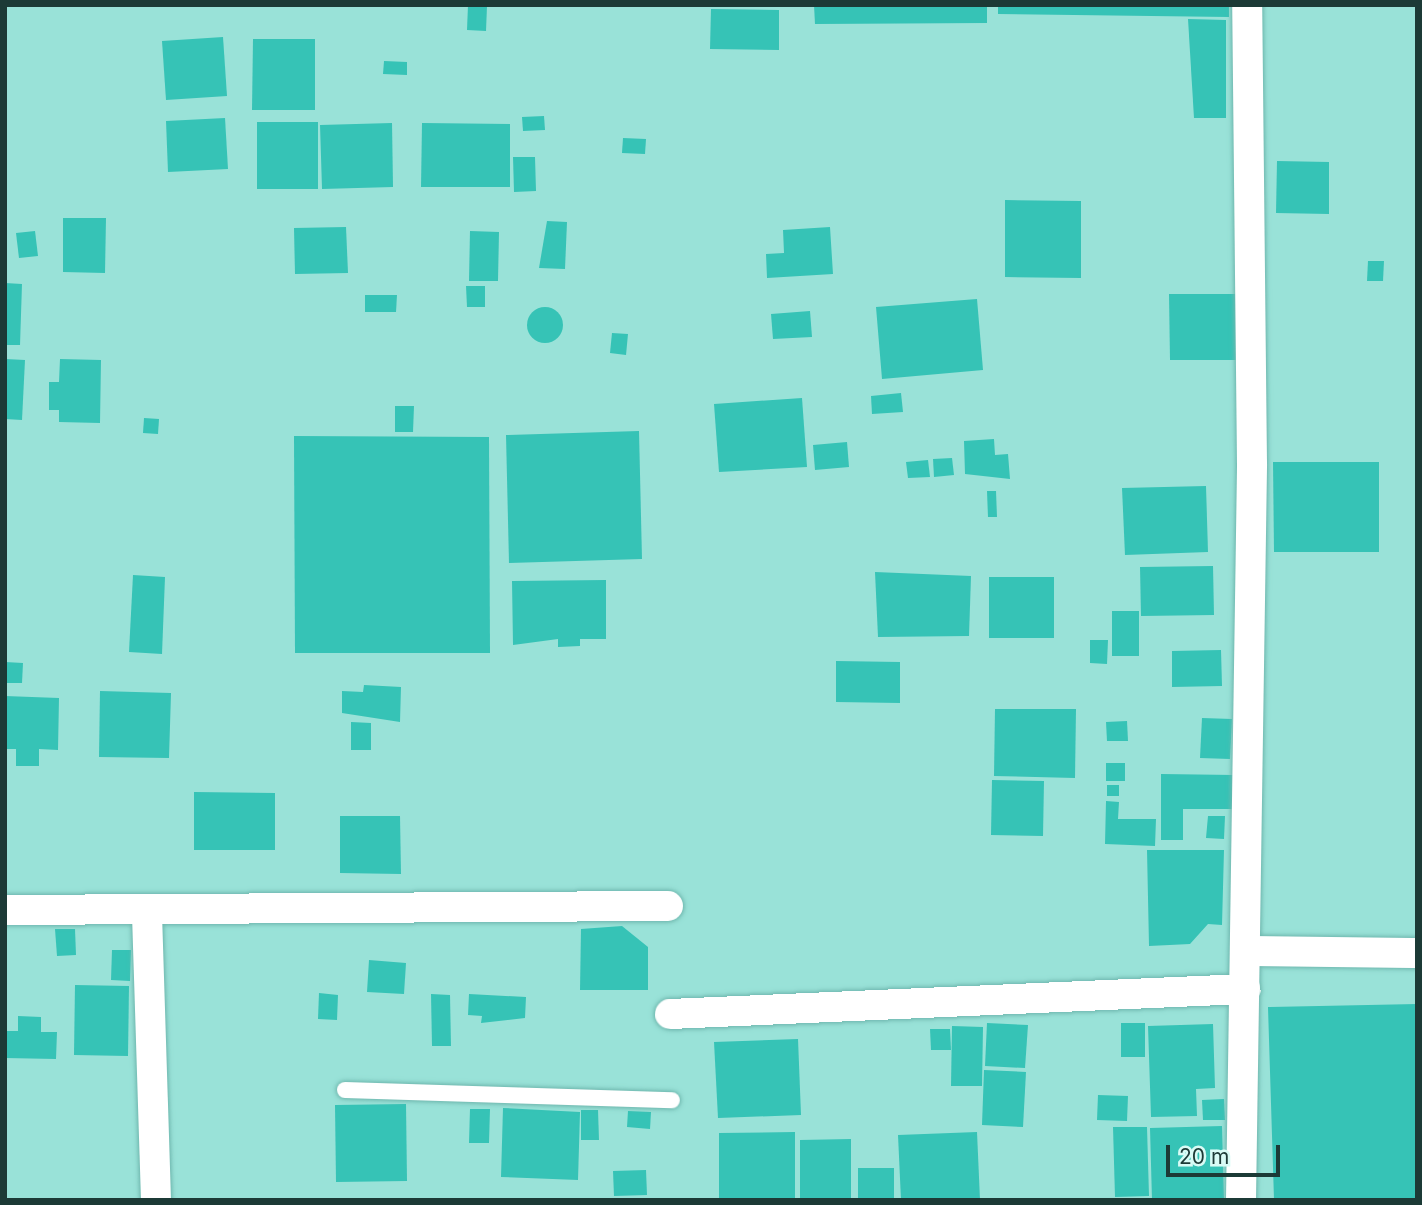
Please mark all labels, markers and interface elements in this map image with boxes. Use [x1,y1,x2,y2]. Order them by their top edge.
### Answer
scale bar [1170,1132,1284,1176]
text: 20 m [1179,1144,1229,1169]

